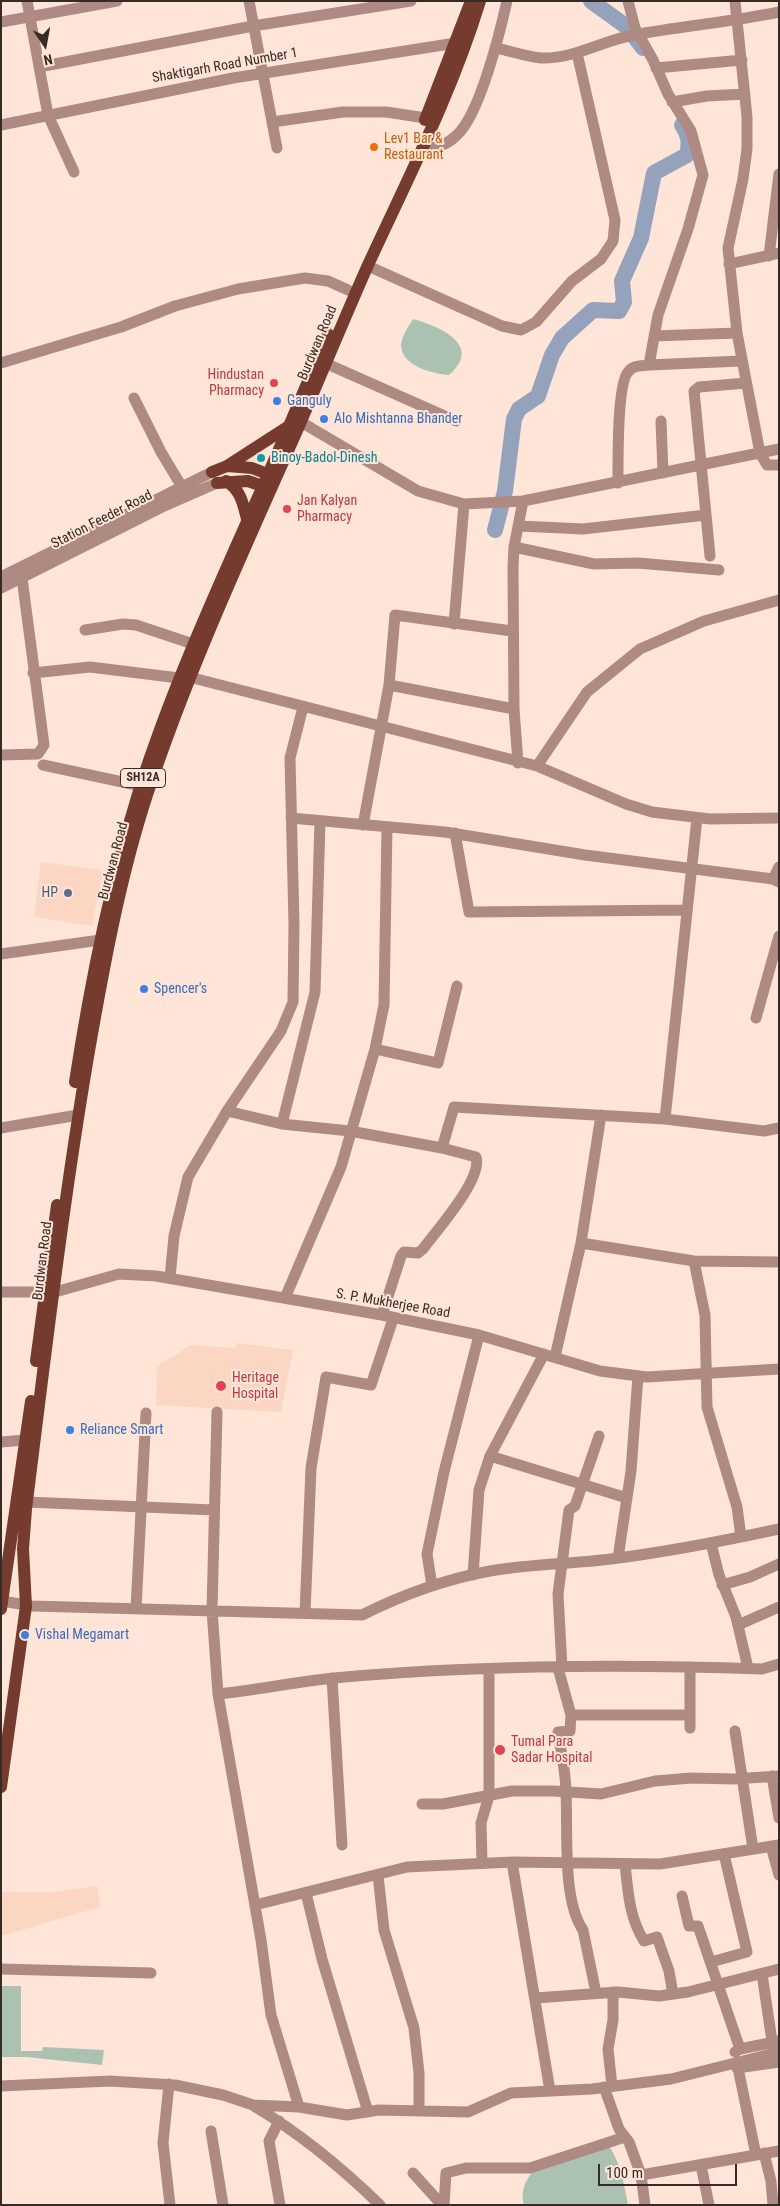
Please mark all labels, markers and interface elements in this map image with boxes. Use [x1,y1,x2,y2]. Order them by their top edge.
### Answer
north arrow [20,20,70,70]
street label: Shaktigarh Road Number 1 [151,45,299,87]
text: N [42,51,54,68]
place label: Lev1 Bar & Restaurant [384,131,444,164]
marker: Lev1 Bar & Restaurant [368,141,380,153]
street label: Burdwan Road [295,303,341,383]
place label: Hindustan Pharmacy [208,367,264,400]
marker: Hindustan Pharmacy [268,377,280,389]
place label: Ganguly [287,393,331,409]
marker: Ganguly [271,395,283,407]
place label: Alo Mishtanna Bhander [334,411,462,427]
marker: Alo Mishtanna Bhander [318,413,330,425]
place label: Binoy-Badol-Dinesh [271,450,378,466]
marker: Binoy-Badol-Dinesh [255,452,267,464]
street label: Station Feeder Road [49,487,155,553]
place label: Jan Kalyan Pharmacy [297,493,357,526]
marker: Jan Kalyan Pharmacy [281,503,293,515]
road number: SH12A [120,768,166,788]
street label: Burdwan Road [96,820,132,902]
place label: HP [42,885,58,901]
marker: HP [62,887,74,899]
place label: Spencer's [154,981,207,997]
marker: Spencer's [138,983,150,995]
street label: Burdwan Road [30,1221,56,1301]
street label: S. P. Mukherjee Road [335,1286,451,1322]
place label: Heritage Hospital [232,1370,279,1402]
marker: Heritage Hospital [214,1379,228,1393]
place label: Reliance Smart [80,1422,163,1438]
marker: Reliance Smart [64,1424,76,1436]
place label: Vishal Megamart [35,1627,129,1643]
marker: Vishal Megamart [19,1629,31,1641]
place label: Tumal Para Sadar Hospital [511,1734,592,1766]
marker: Tumal Para Sadar Hospital [493,1743,507,1757]
scale bar [600,2154,739,2186]
text: 100 m [606,2164,643,2182]

